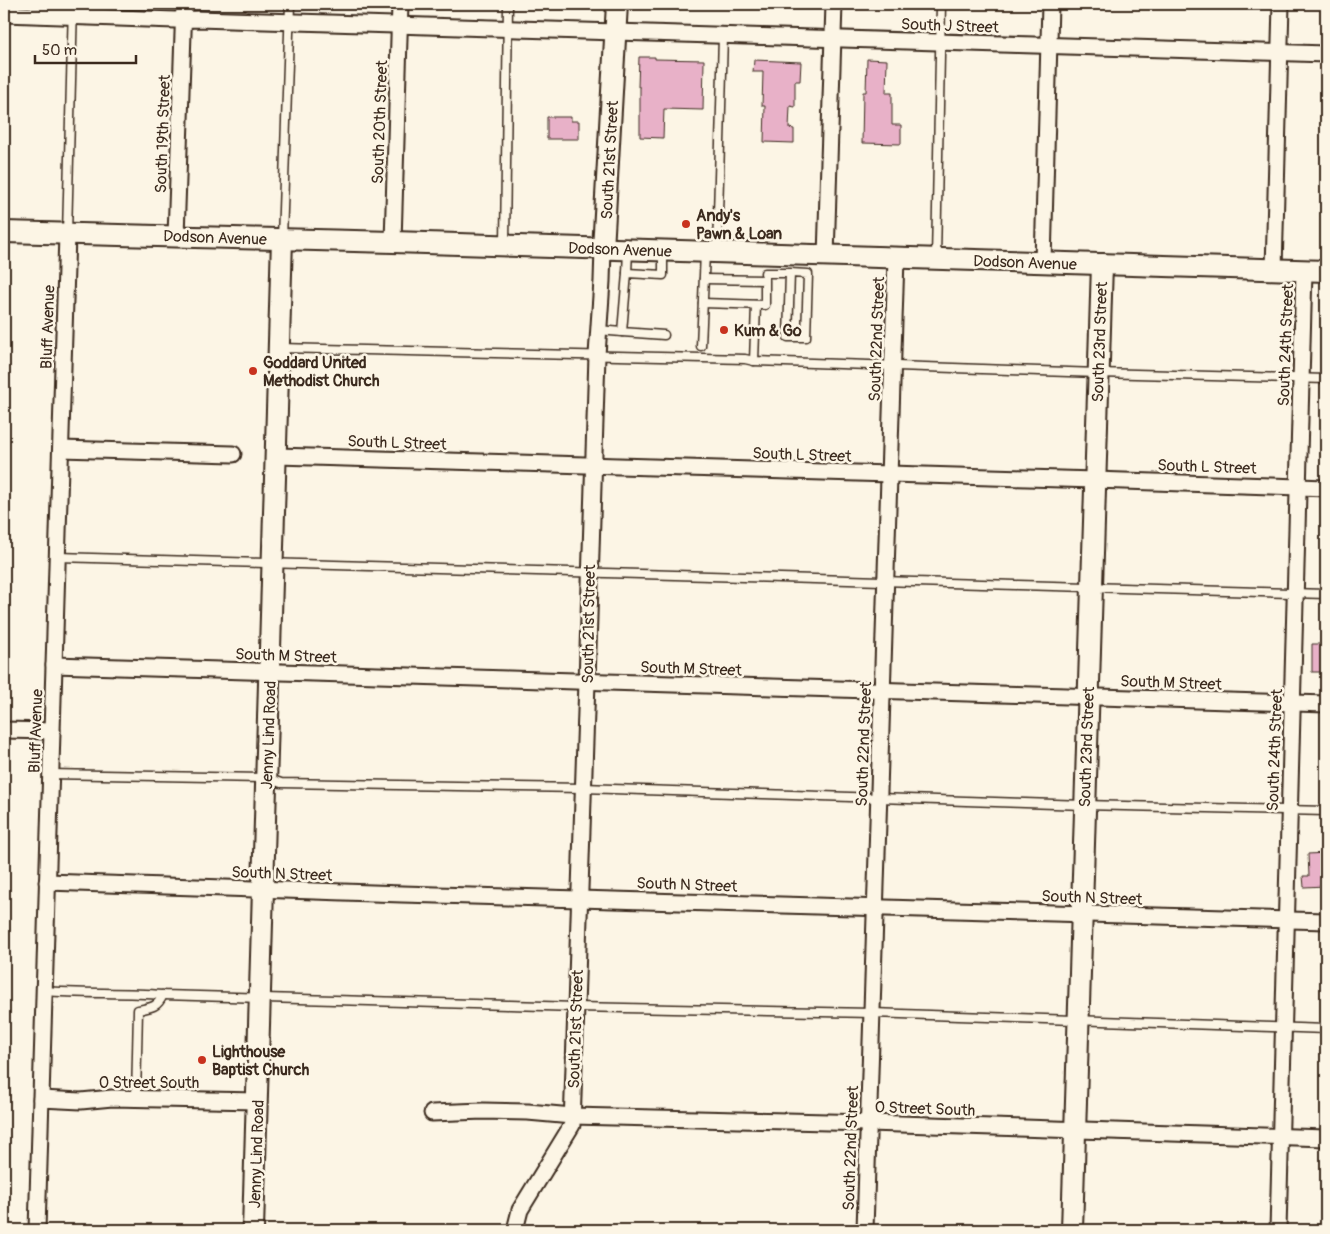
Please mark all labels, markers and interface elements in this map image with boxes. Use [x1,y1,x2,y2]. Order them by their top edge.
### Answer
street label: South J Street [901,14,1000,38]
scale bar [35,32,136,64]
text: 50 m [42,41,77,60]
street label: South 20th Street [368,59,392,184]
street label: South 19th Street [151,74,175,194]
street label: South 21st Street [597,100,623,220]
place label: Andy's Pawn & Loan [696,206,782,244]
marker: Andy's Pawn & Loan [680,218,692,230]
street label: Dodson Avenue [163,226,267,250]
street label: Dodson Avenue [568,238,672,262]
street label: Dodson Avenue [973,251,1077,275]
street label: South 22nd Street [865,276,889,402]
street label: South 23rd Street [1088,281,1112,403]
street label: South 24th Street [1274,283,1298,407]
street label: Bluff Avenue [37,285,59,369]
place label: Kum & Go [734,321,802,341]
marker: Kum & Go [718,324,730,336]
place label: Goddard United Methodist Church [263,353,380,391]
marker: Goddard United Methodist Church [247,365,259,377]
street label: South L Street [347,431,447,455]
street label: South L Street [752,443,852,467]
street label: South L Street [1157,455,1257,479]
street label: South 21st Street [578,564,600,684]
street label: South M Street [235,644,338,668]
street label: South M Street [640,657,743,681]
street label: South M Street [1120,671,1223,695]
street label: Jenny Lind Road [257,680,281,790]
street label: South 22nd Street [852,681,876,807]
street label: South 23rd Street [1075,686,1099,808]
street label: South 24th Street [1263,688,1287,812]
street label: Bluff Avenue [25,689,47,773]
street label: South N Street [231,862,333,886]
street label: South N Street [636,873,738,897]
street label: South N Street [1041,886,1143,910]
street label: South 21st Street [564,969,588,1089]
place label: Lighthouse Baptist Church [212,1042,310,1080]
marker: Lighthouse Baptist Church [196,1054,208,1066]
street label: O Street South [99,1073,199,1093]
street label: South 22nd Street [839,1085,863,1211]
street label: O Street South [874,1097,975,1121]
street label: Jenny Lind Road [245,1099,269,1209]

